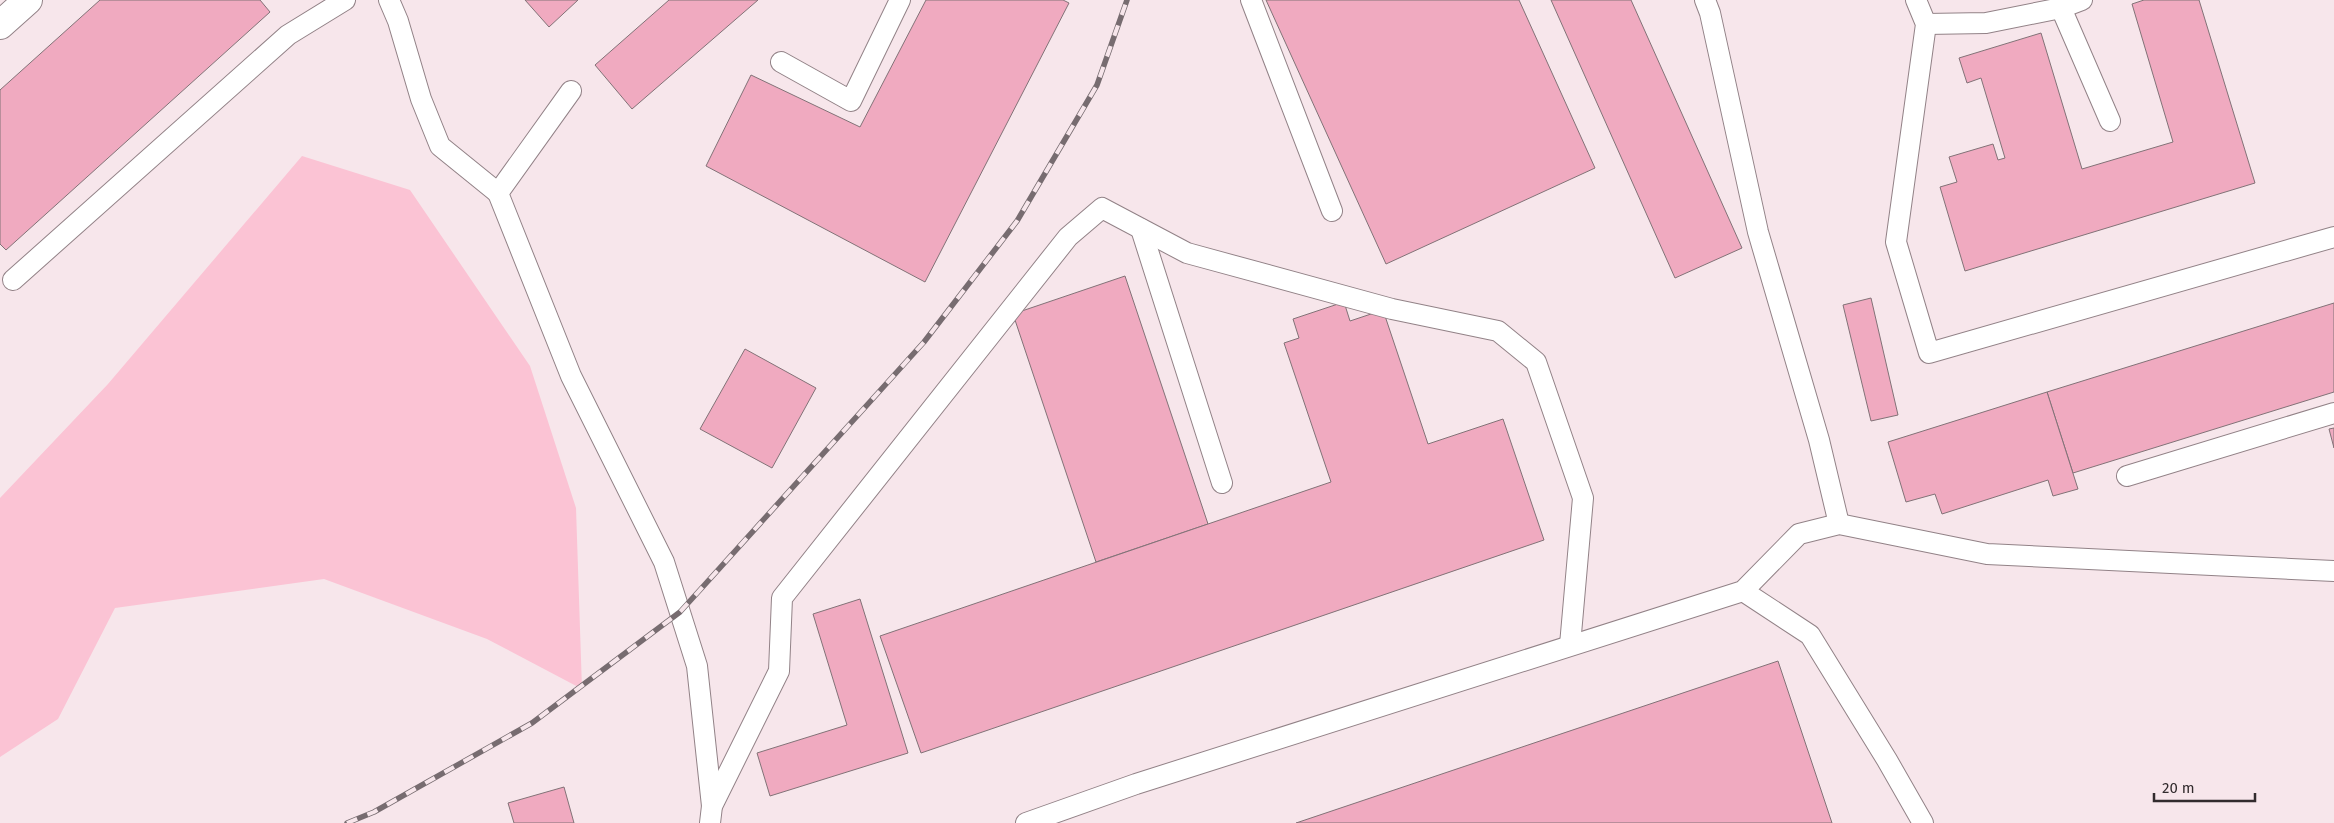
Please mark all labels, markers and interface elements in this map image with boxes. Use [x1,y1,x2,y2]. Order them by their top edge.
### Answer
scale bar [2154,770,2255,802]
text: 20 m [2162,779,2195,797]

